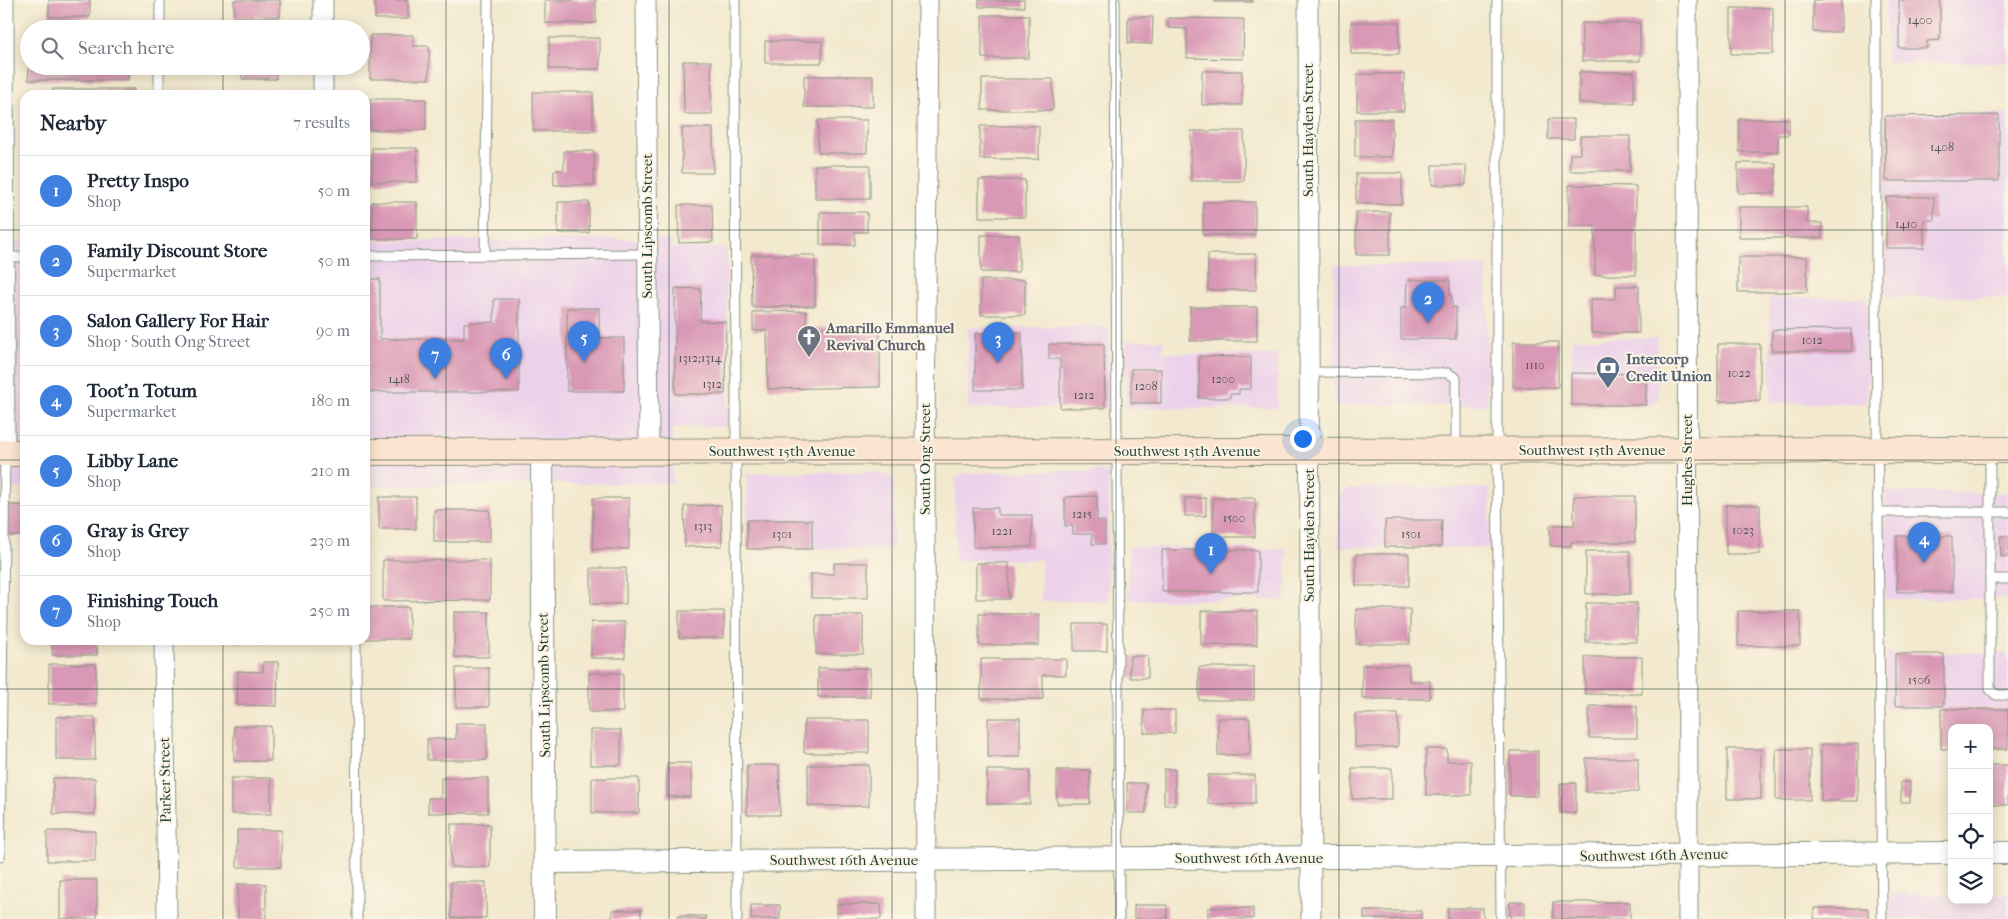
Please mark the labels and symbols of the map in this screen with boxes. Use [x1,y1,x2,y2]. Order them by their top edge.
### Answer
house number: 1400 [1908,13,1932,27]
street label: South Hayden Street [1299,62,1317,197]
house number: 1408 [1930,140,1954,154]
street label: South Lipscomb Street [638,153,656,299]
house number: 1410 [1895,217,1917,231]
pin: 2 [1412,282,1444,323]
place label: Amarillo Emmanuel Revival Church [825,319,955,354]
pin: 5 [568,321,600,362]
pin: 3 [982,322,1014,363]
church icon: Amarillo Emmanuel Revival Church [796,324,822,358]
house number: 1012 [1801,333,1823,347]
pin: 7 [419,338,451,379]
pin: 6 [490,338,522,379]
place label: Intercorp Credit Union [1626,350,1712,385]
house number: 1312;1314 [678,351,723,365]
bank icon: Intercorp Credit Union [1595,355,1621,389]
house number: 1110 [1525,358,1545,372]
house number: 1022 [1727,366,1751,380]
house number: 1418 [388,372,410,386]
house number: 1200 [1211,372,1235,386]
house number: 1312 [702,377,722,391]
house number: 1208 [1134,379,1158,393]
house number: 1212 [1074,388,1094,402]
street label: South Ong Street [916,402,934,515]
street label: Hughes Street [1678,413,1696,506]
your location [1290,426,1316,452]
street label: Southwest 15th Avenue [1519,441,1666,459]
street label: Southwest 15th Avenue [709,442,856,460]
street label: Southwest 15th Avenue [1114,442,1261,460]
street label: South Hayden Street [1300,467,1318,602]
house number: 1215 [1072,507,1092,521]
house number: 1500 [1223,511,1245,525]
house number: 1313 [694,519,712,533]
pin: 4 [1908,522,1940,563]
house number: 1023 [1732,523,1754,537]
house number: 1221 [992,524,1012,538]
house number: 1301 [772,527,792,541]
house number: 1501 [1401,527,1421,541]
pin: 1 [1195,533,1227,574]
street label: South Lipscomb Street [534,612,554,758]
house number: 1506 [1908,673,1931,687]
street label: Parker Street [155,736,175,823]
street label: Southwest 16th Avenue [1580,845,1729,865]
street label: Southwest 16th Avenue [1175,849,1324,867]
street label: Southwest 16th Avenue [770,851,919,869]

